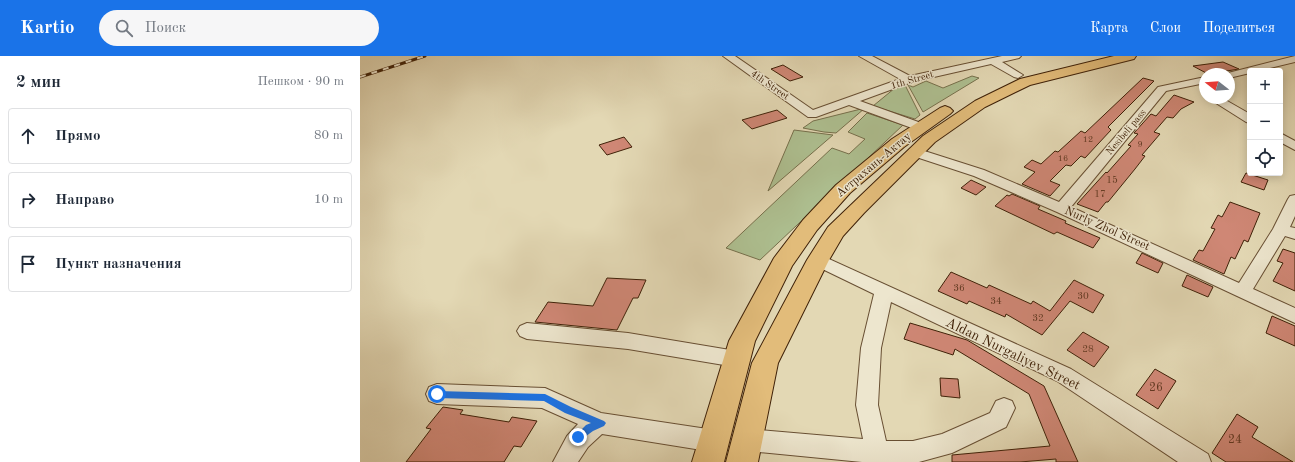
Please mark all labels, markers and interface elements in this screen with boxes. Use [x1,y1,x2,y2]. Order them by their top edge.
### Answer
search box [99,10,379,46]
icon: search [113,17,135,39]
text: Kartio [20,19,75,38]
text: Поиск [145,21,186,36]
text: Карта [1090,21,1128,35]
text: Слои [1150,21,1181,35]
text: Поделиться [1203,21,1275,35]
street label: 4th Street [749,68,791,102]
north arrow [1199,68,1235,104]
map controls [1247,68,1283,176]
button: + [1247,68,1283,104]
street label: 1th Street [889,69,935,91]
text: 2 мин [16,74,61,91]
text: Пешком · 90 m [257,75,344,88]
button: − [1247,104,1283,140]
street label: Nesibeli pass [1104,107,1148,157]
icon: ahead [17,125,39,147]
text: Прямо [55,129,101,144]
text: 80 m [314,129,343,142]
street label: Астрахань-Актау [834,130,914,200]
house number: 12 [1083,135,1093,144]
house number: 9 [1137,140,1143,149]
button: locate [1247,140,1283,176]
house number: 16 [1058,154,1068,163]
house number: 15 [1106,175,1118,185]
icon: right [17,189,39,211]
house number: 17 [1094,189,1106,199]
text: Направо [55,193,114,208]
text: 10 m [314,193,343,206]
street label: Nurly Zhol Street [1062,205,1152,253]
icon: arrive [17,253,39,275]
text: Пункт назначения [55,257,182,272]
house number: 36 [953,283,965,293]
house number: 30 [1077,291,1089,301]
house number: 34 [990,296,1002,306]
house number: 32 [1032,313,1044,323]
street label: Aldan Nurgaliyev Street [943,315,1083,393]
house number: 28 [1082,344,1094,354]
house number: 26 [1149,382,1163,394]
route start [428,385,446,403]
route end [569,428,587,446]
house number: 24 [1228,434,1242,446]

